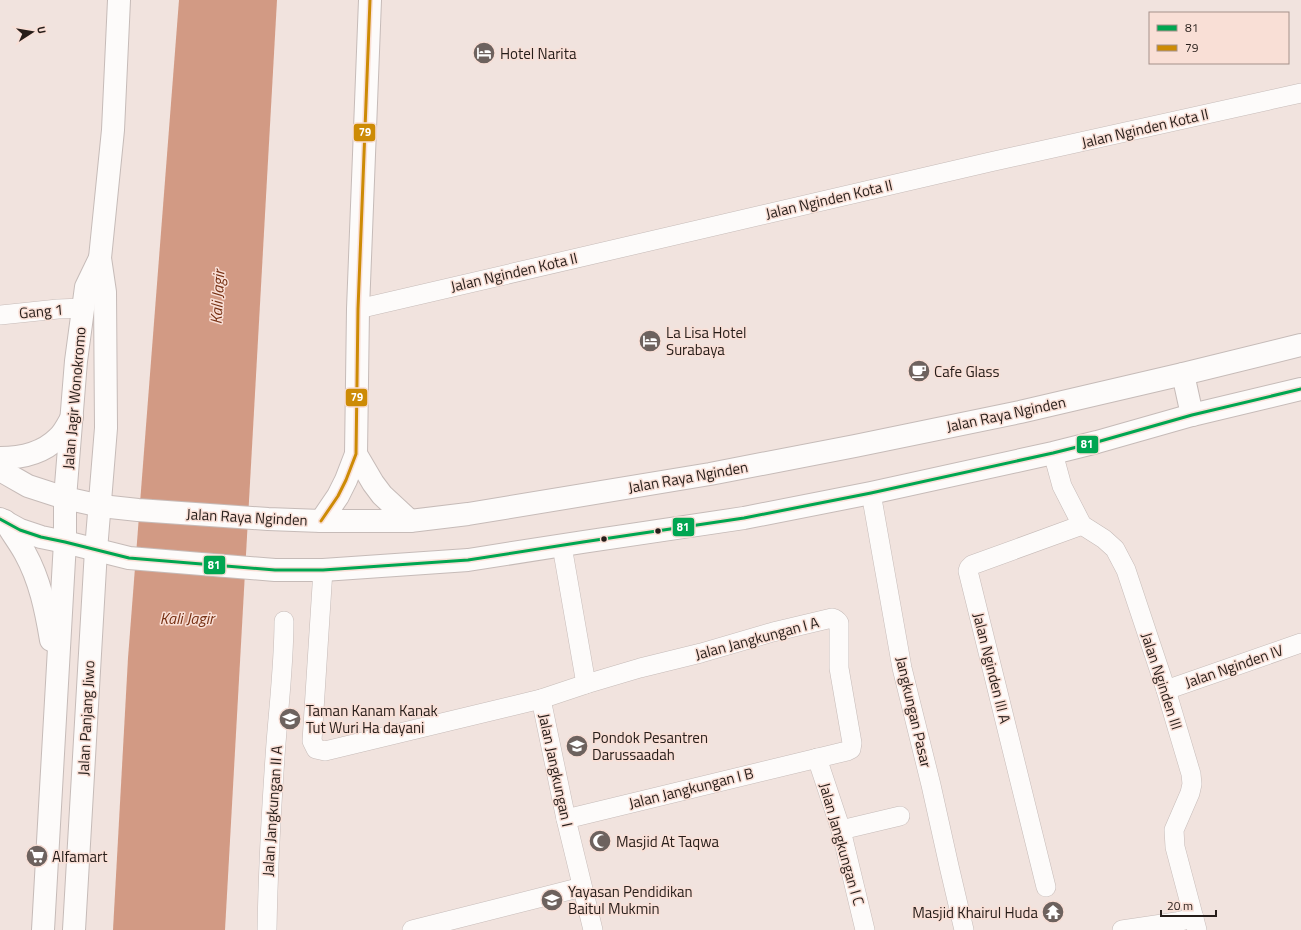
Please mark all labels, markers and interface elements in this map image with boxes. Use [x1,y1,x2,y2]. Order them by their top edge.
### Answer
north arrow [12,12,52,52]
legend [1149,12,1289,64]
text: 81 [1185,18,1198,37]
text: U [33,25,50,35]
text: 79 [1185,38,1199,57]
hotel icon: Hotel Narita [471,40,497,66]
place label: Hotel Narita [500,42,577,65]
street label: Jalan Nginden Kota II [1079,102,1211,154]
line badge: 79 [353,123,376,142]
text: 79 [359,124,371,140]
street label: Jalan Nginden Kota II [763,173,895,225]
street label: Jalan Nginden Kota II [448,246,580,298]
water label: Kali Jagir [204,267,231,325]
street label: Gang 1 [18,298,64,324]
place label: La Lisa Hotel Surabaya [666,321,746,361]
street label: Jalan Jagir Wonokromo [56,326,92,470]
hotel icon: La Lisa Hotel Surabaya [637,328,663,354]
cafe icon: Cafe Glass [906,358,932,384]
place label: Cafe Glass [934,360,1000,383]
line badge: 79 [345,388,368,407]
text: 79 [351,389,363,405]
street label: Jalan Raya Nginden [944,390,1068,438]
line badge: 81 [1076,435,1099,454]
text: 81 [1081,436,1093,452]
street label: Jalan Raya Nginden [626,455,750,499]
street label: Jalan Raya Nginden [186,502,308,532]
line badge: 81 [672,517,695,537]
text: 81 [677,519,689,535]
unlabelled marker [653,526,663,536]
unlabelled marker [599,534,609,544]
line badge: 81 [203,555,226,575]
text: 81 [208,557,220,573]
water label: Kali Jagir [160,606,216,630]
street label: Jalan Jangkungan I A [692,610,822,666]
street label: Jalan Nginden III A [967,610,1017,726]
street label: Jalan Nginden III [1135,629,1189,733]
street label: Jalan Nginden IV [1182,638,1286,694]
street label: Jangkungan Pasar [890,654,938,770]
street label: Jalan Panjang Jiwo [71,660,101,776]
place label: Taman Kanam Kanak Tut Wuri Ha dayani [306,699,438,739]
school or university icon: Taman Kanam Kanak Tut Wuri Ha dayani [277,706,303,732]
street label: Jalan Jangkungan I [533,711,579,829]
place label: Pondok Pesantren Darussaadah [592,726,708,766]
school or university icon: Pondok Pesantren Darussaadah [564,733,590,759]
street label: Jalan Jangkungan II A [256,745,288,877]
street label: Jalan Jangkungan I B [626,761,756,815]
street label: Jalan Jangkungan I C [813,780,871,908]
mosque icon: Masjid At Taqwa [587,828,613,854]
place label: Masjid At Taqwa [616,830,719,853]
supermarket icon: Alfamart [24,843,50,869]
place label: Alfamart [52,845,108,868]
place label: Yayasan Pendidikan Baitul Mukmin [568,880,693,920]
school or university icon: Yayasan Pendidikan Baitul Mukmin [539,887,565,913]
scale bar [1161,892,1216,918]
text: 20 m [1167,896,1193,915]
temple icon: Masjid Khairul Huda [1040,899,1066,925]
place label: Masjid Khairul Huda [912,901,1038,924]

